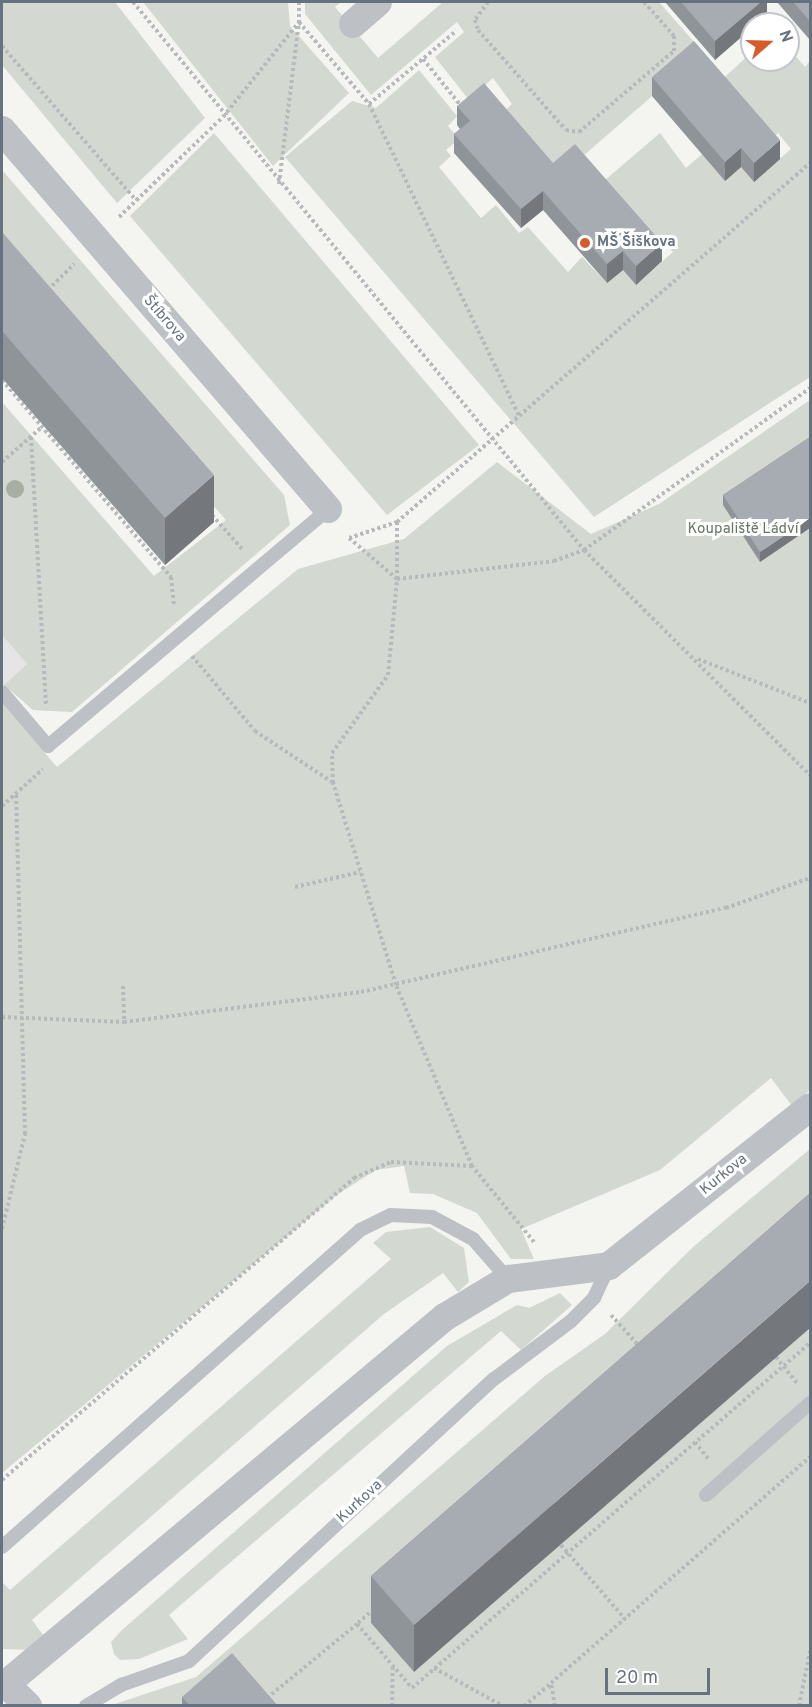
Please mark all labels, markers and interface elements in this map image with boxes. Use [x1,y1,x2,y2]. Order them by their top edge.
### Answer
north arrow [740,12,800,72]
text: N [774,28,796,45]
place label: MŠ Šiškova [597,234,676,252]
marker: MŠ Šiškova [578,236,592,250]
street label: Štíbrova [139,292,189,346]
park label: Koupaliště Ládví [688,521,798,539]
street label: Kurkova [697,1151,751,1199]
street label: Kurkova [334,1477,386,1527]
scale bar [608,1656,713,1694]
text: 20 m [616,1667,658,1690]

